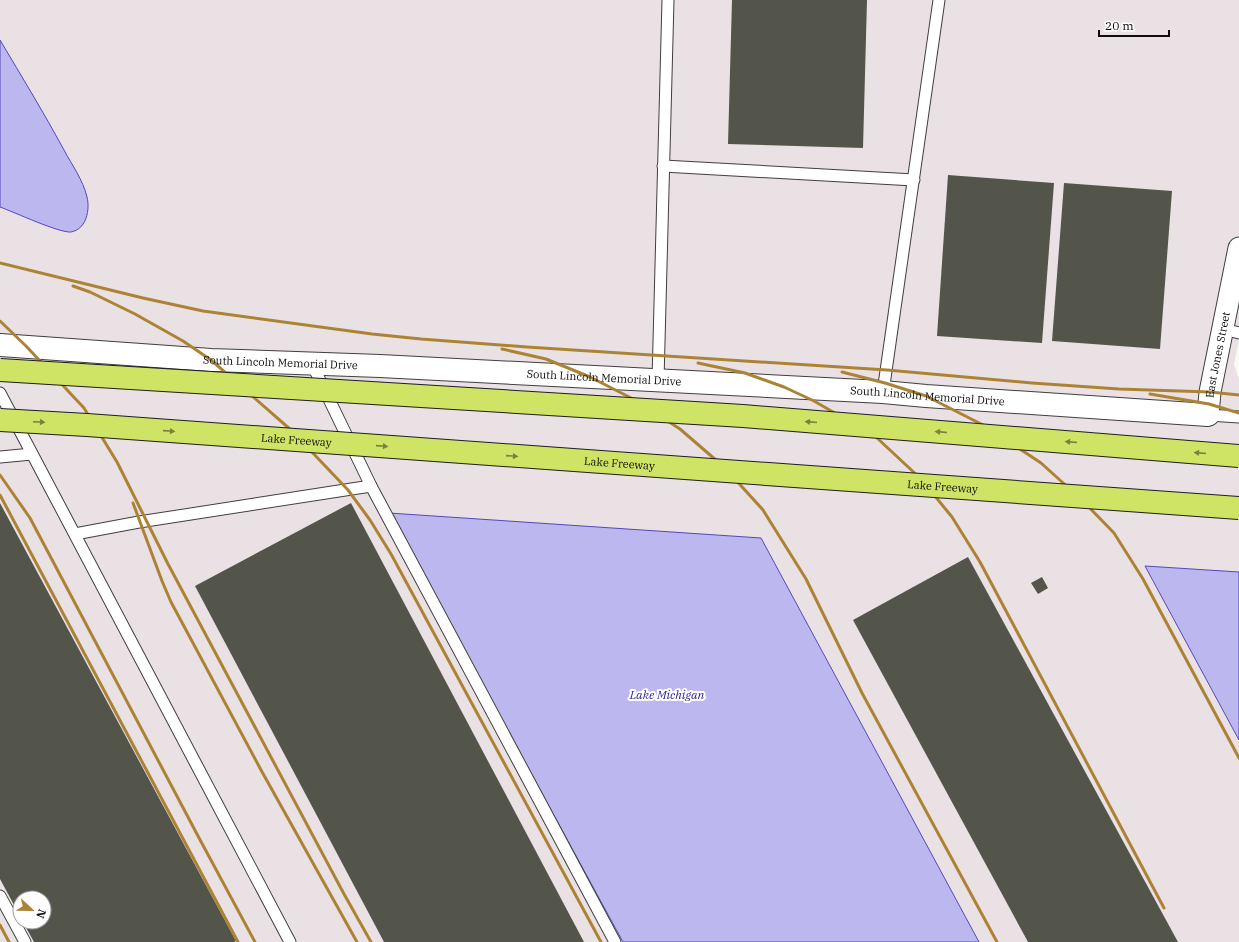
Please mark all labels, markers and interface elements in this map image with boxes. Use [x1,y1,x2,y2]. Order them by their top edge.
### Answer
scale bar [1099,12,1169,38]
text: 20 m [1105,18,1134,33]
street label: East Jones Street [1203,310,1233,399]
street label: South Lincoln Memorial Drive [203,352,358,372]
street label: South Lincoln Memorial Drive [526,367,682,389]
street label: South Lincoln Memorial Drive [850,383,1005,408]
one-way arrow [805,418,817,425]
one-way arrow [33,419,46,425]
one-way arrow [163,427,175,434]
one-way arrow [935,428,947,435]
street label: Lake Freeway [260,431,332,450]
one-way arrow [1065,439,1077,446]
one-way arrow [376,443,388,450]
one-way arrow [1194,449,1206,456]
one-way arrow [506,452,518,459]
street label: Lake Freeway [584,454,655,473]
street label: Lake Freeway [907,477,979,496]
water label: Lake Michigan [629,687,705,702]
north arrow [12,890,52,930]
text: N [33,907,49,921]

